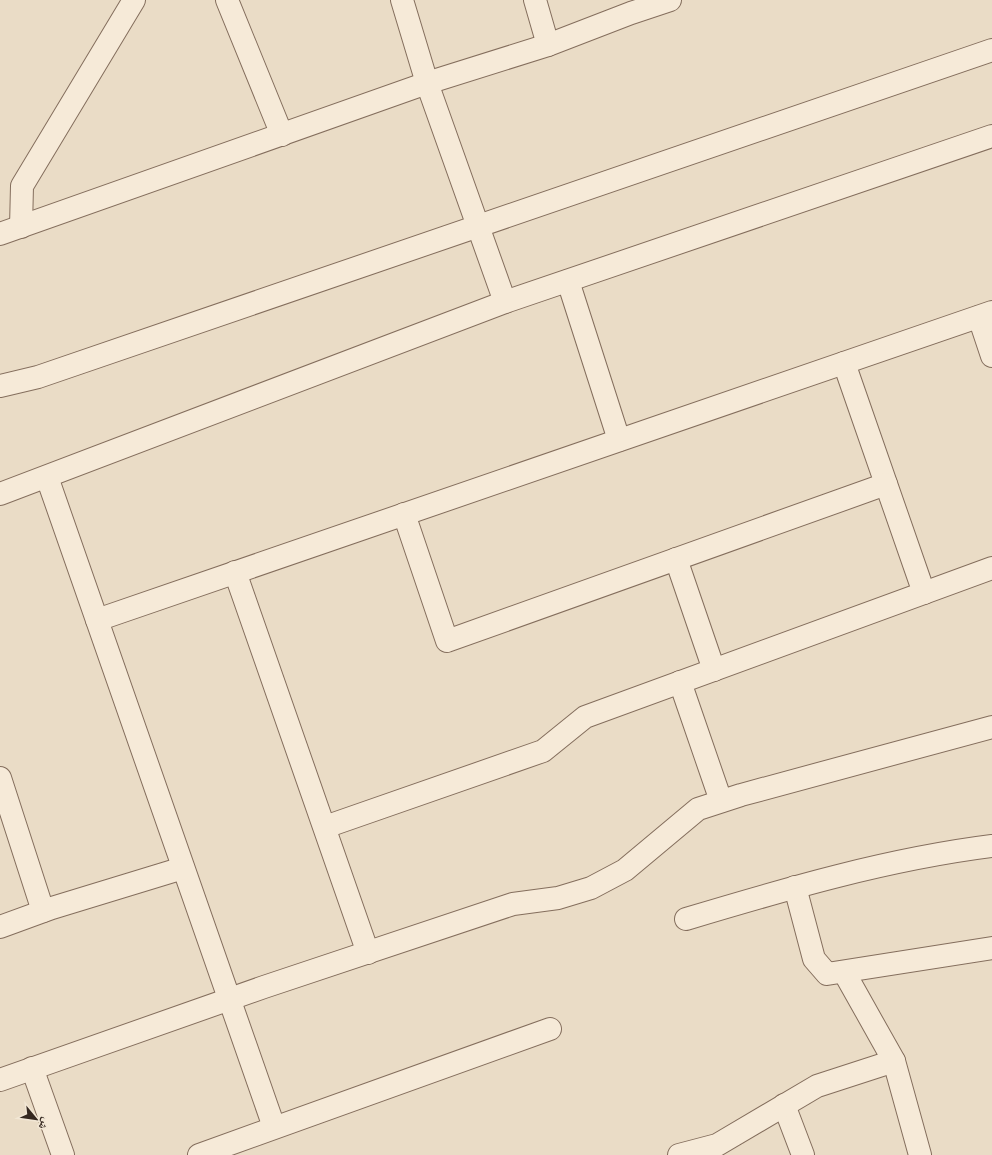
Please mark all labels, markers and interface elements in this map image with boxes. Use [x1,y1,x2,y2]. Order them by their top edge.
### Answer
north arrow [16,1099,56,1139]
text: ش [35,1115,55,1134]

